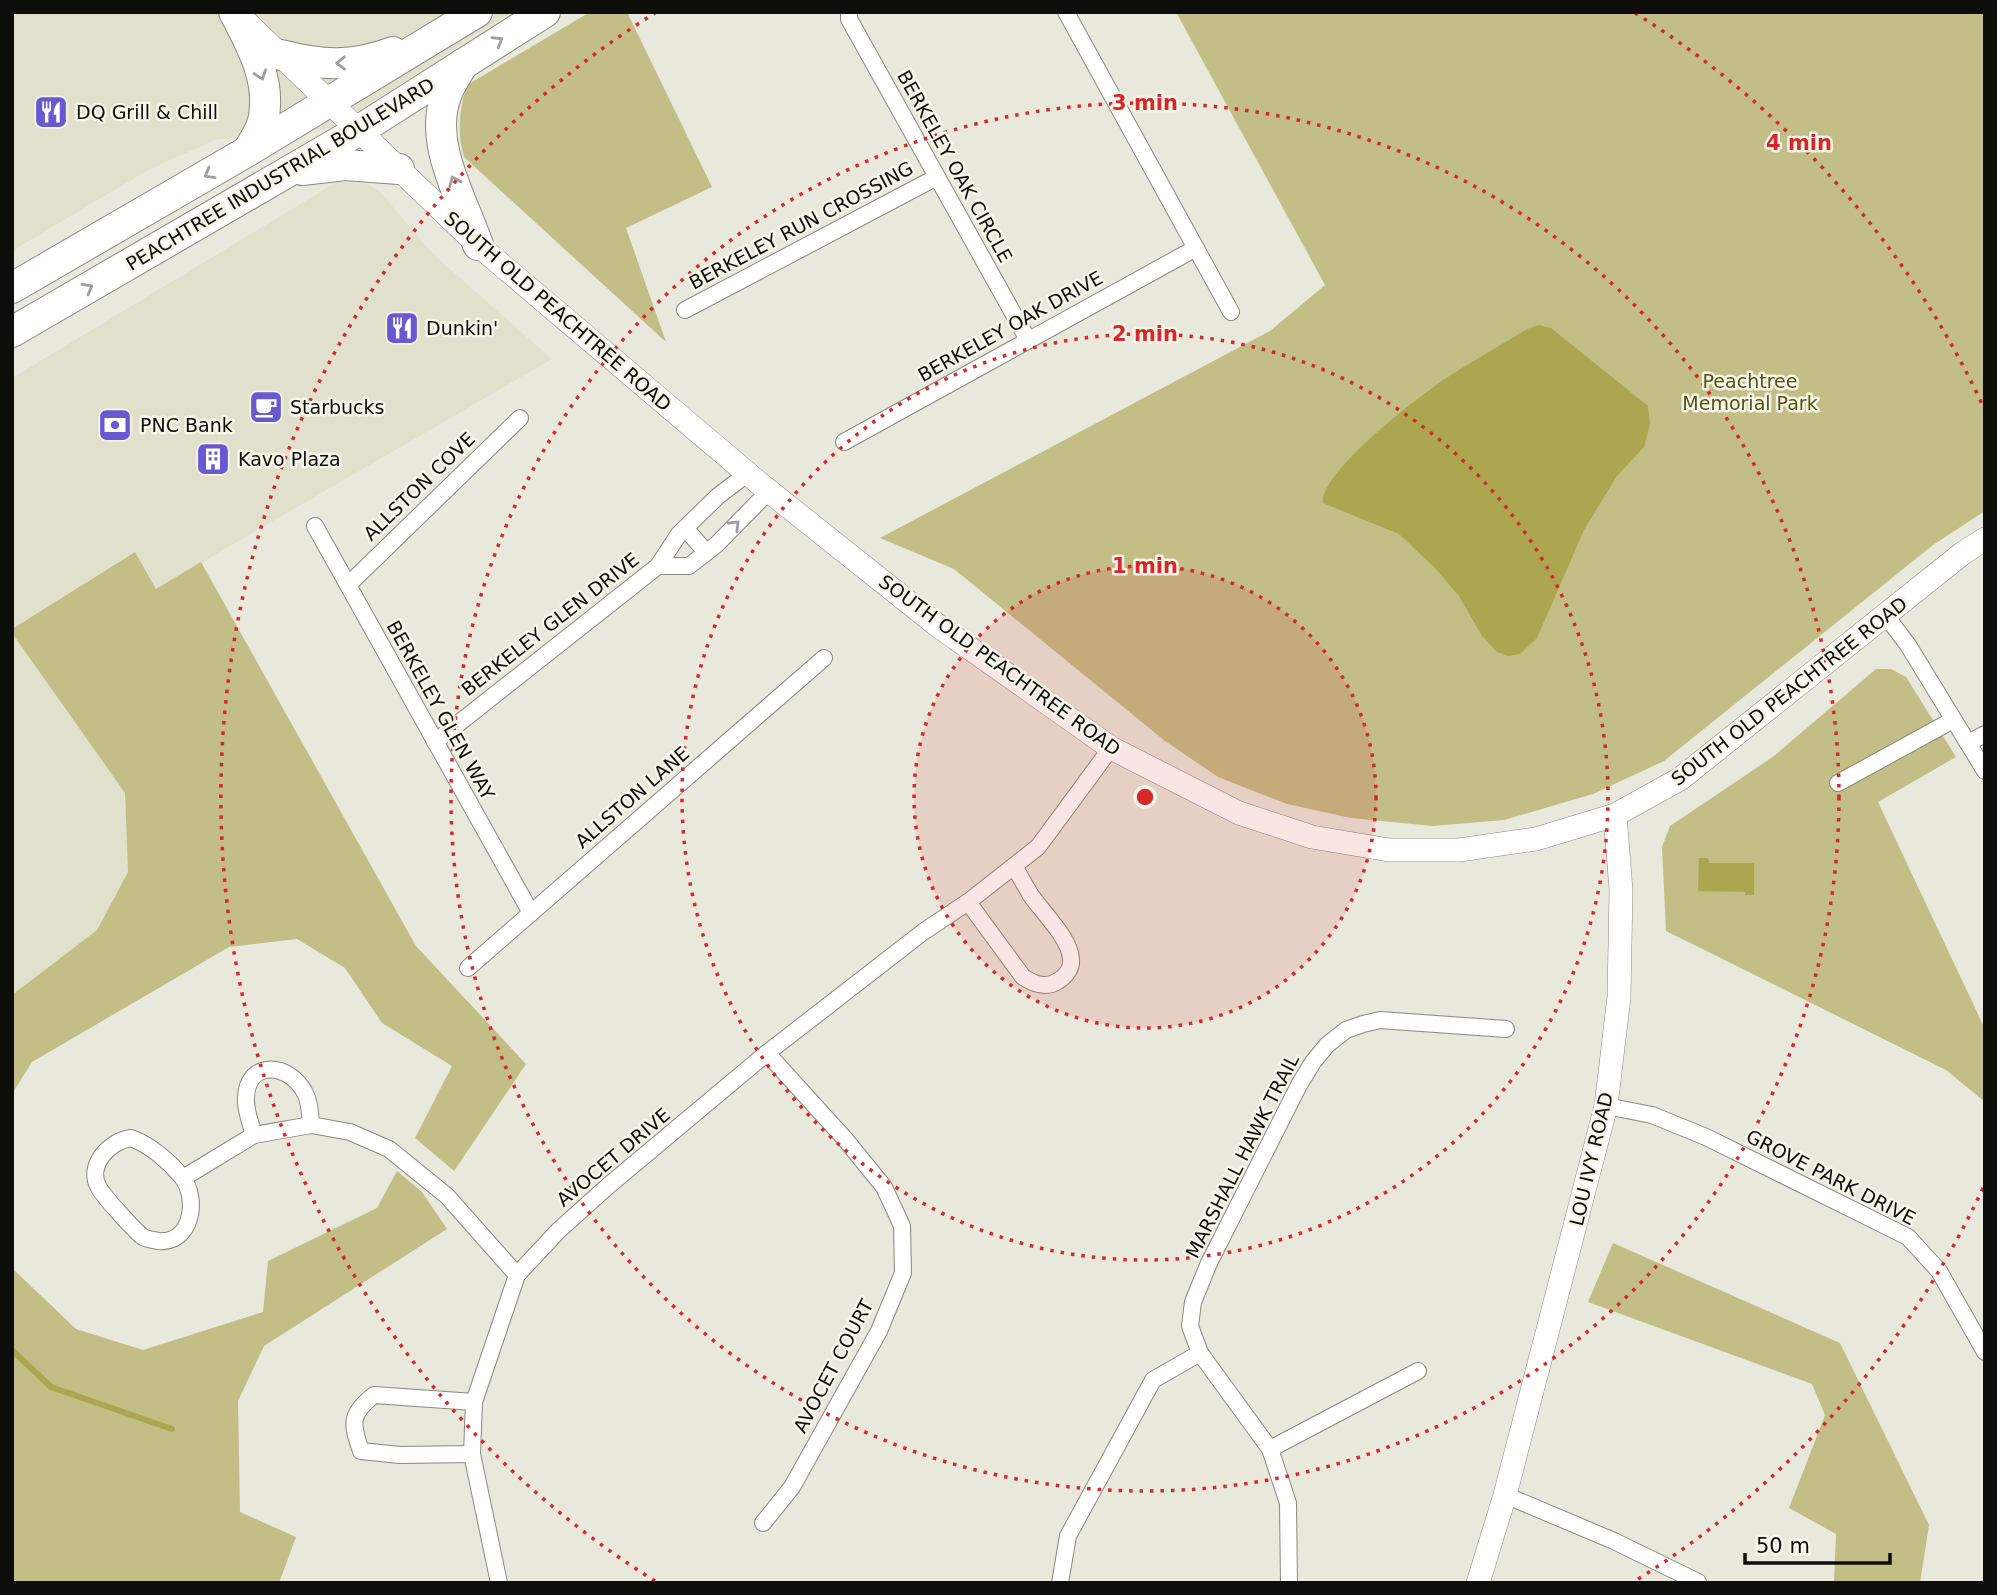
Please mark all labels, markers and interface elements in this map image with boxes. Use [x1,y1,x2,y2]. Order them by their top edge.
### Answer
one-way arrow [491,36,504,49]
one-way arrow [335,56,346,71]
street label: BERKELEY OAK CIRCLE [893,66,1017,266]
one-way arrow [253,68,267,81]
street label: PEACHTREE INDUSTRIAL BOULEVARD [122,73,438,275]
text: 3 min [1112,91,1178,115]
restaurant icon: DQ Grill & Chill [32,93,70,131]
place label: DQ Grill & Chill [76,101,218,123]
text: 4 min [1766,131,1832,155]
street label: BERKELEY RUN CROSSING [685,157,917,293]
one-way arrow [204,166,216,179]
one-way arrow [448,176,462,188]
street label: SOUTH OLD PEACHTREE ROAD [440,207,676,415]
street label: BERKELEY OAK DRIVE [914,266,1106,386]
one-way arrow [81,283,94,296]
restaurant icon: Dunkin' [383,309,421,347]
place label: Dunkin' [426,317,498,339]
text: 2 min [1112,322,1178,346]
park label: Peachtree Memorial Park [1682,370,1818,414]
cafe icon: Starbucks [247,388,285,426]
place label: Starbucks [290,396,384,418]
bank icon: PNC Bank [96,406,134,444]
place label: PNC Bank [140,414,233,436]
street label: ALLSTON COVE [359,427,479,545]
building icon: Kavo Plaza [194,440,232,478]
place label: Kavo Plaza [238,448,341,470]
one-way arrow [727,521,740,534]
street label: BERKELEY GLEN DRIVE [457,548,643,700]
text: 1 min [1112,554,1178,578]
street label: SOUTH OLD PEACHTREE ROAD [875,570,1125,760]
street label: SOUTH OLD PEACHTREE ROAD [1667,592,1911,790]
street label: BERKELEY GLEN WAY [383,617,500,804]
street label: ALLSTON LANE [571,742,693,852]
centre of rings [1133,785,1157,809]
street label: MARSHALL HAWK TRAIL [1181,1050,1303,1262]
street label: LOU IVY ROAD [1565,1090,1617,1228]
street label: AVOCET DRIVE [552,1103,674,1211]
street label: GROVE PARK DRIVE [1743,1125,1919,1229]
street label: AVOCET COURT [789,1295,878,1436]
scale bar [1745,1522,1890,1566]
text: 50 m [1756,1534,1810,1558]

